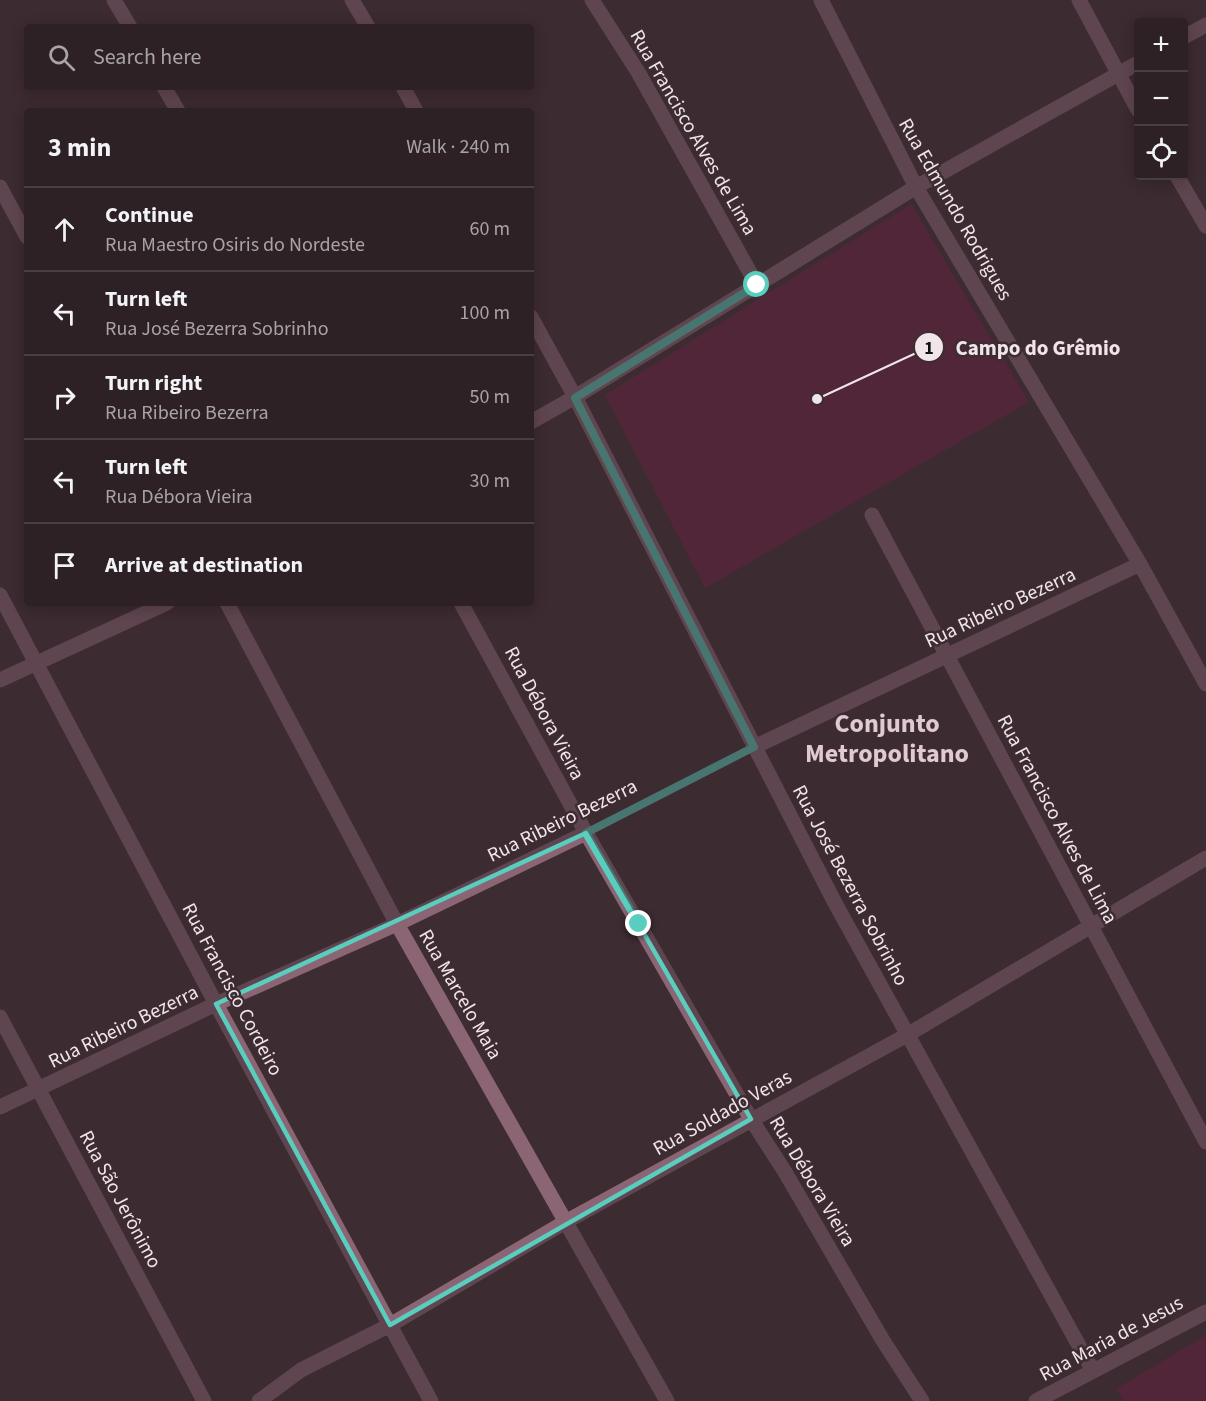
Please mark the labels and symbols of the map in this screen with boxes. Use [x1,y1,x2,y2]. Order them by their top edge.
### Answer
street label: Rua Francisco Alves de Lima [623,25,764,240]
street label: Rua Edmundo Rodrigues [891,113,1019,306]
route start [743,271,769,297]
callout: Campo do Grêmio [914,328,1133,367]
text: Campo do Grêmio [956,333,1120,363]
text: 1 [924,336,934,361]
street label: Rua Ribeiro Bezerra [920,561,1080,655]
street label: Rua Débora Vieira [497,642,591,785]
district label: Conjunto Metropolitano [805,705,969,772]
street label: Rua Francisco Alves de Lima [990,710,1124,929]
street label: Rua Ribeiro Bezerra [483,772,642,869]
street label: Rua José Bezerra Sobrinho [785,780,915,991]
street label: Rua Francisco Cordeiro [175,898,289,1081]
route end [625,910,651,936]
street label: Rua Marcelo Maia [412,924,509,1065]
street label: Rua Ribeiro Bezerra [44,978,203,1075]
street label: Rua Soldado Veras [648,1063,797,1163]
street label: Rua Débora Vieira [762,1111,862,1252]
street label: Rua São Jerônimo [72,1126,168,1273]
street label: Rua Maria de Jesus [1035,1289,1188,1389]

